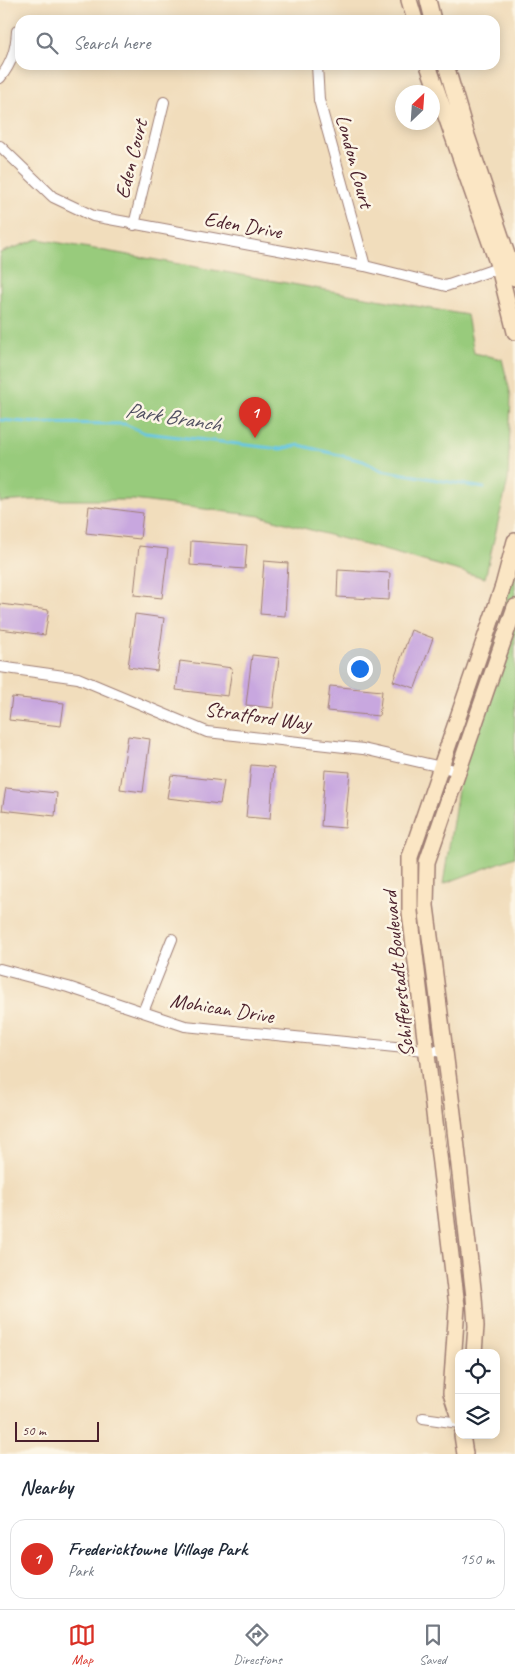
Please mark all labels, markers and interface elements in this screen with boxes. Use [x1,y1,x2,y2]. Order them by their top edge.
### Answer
search box [15,15,500,70]
icon: search [33,29,61,57]
text: Search here [73,31,150,55]
north arrow [395,85,440,130]
street label: London Court [330,111,380,213]
street label: Eden Court [109,115,154,201]
street label: Eden Drive [202,205,285,245]
water label: Park Branch [123,396,224,439]
pin: 1 [239,397,271,438]
your location [347,656,373,682]
street label: Stratford Way [203,696,314,737]
street label: Schifferstadt Boulevard [376,886,420,1058]
street label: Mohican Drive [168,987,277,1029]
map controls [455,1349,500,1439]
button: locate [455,1349,500,1394]
button: layers [455,1394,500,1439]
scale bar [15,1419,99,1442]
text: 50 m [22,1422,46,1439]
text: Nearby [20,1474,73,1500]
text: Fredericktowne Village Park [68,1537,247,1561]
text: 1 [33,1549,41,1569]
text: 150 m [460,1549,494,1569]
text: Park [68,1561,93,1581]
tab: Map [68,1621,96,1668]
tab: Directions [233,1621,282,1668]
tab: Saved [419,1621,447,1668]

